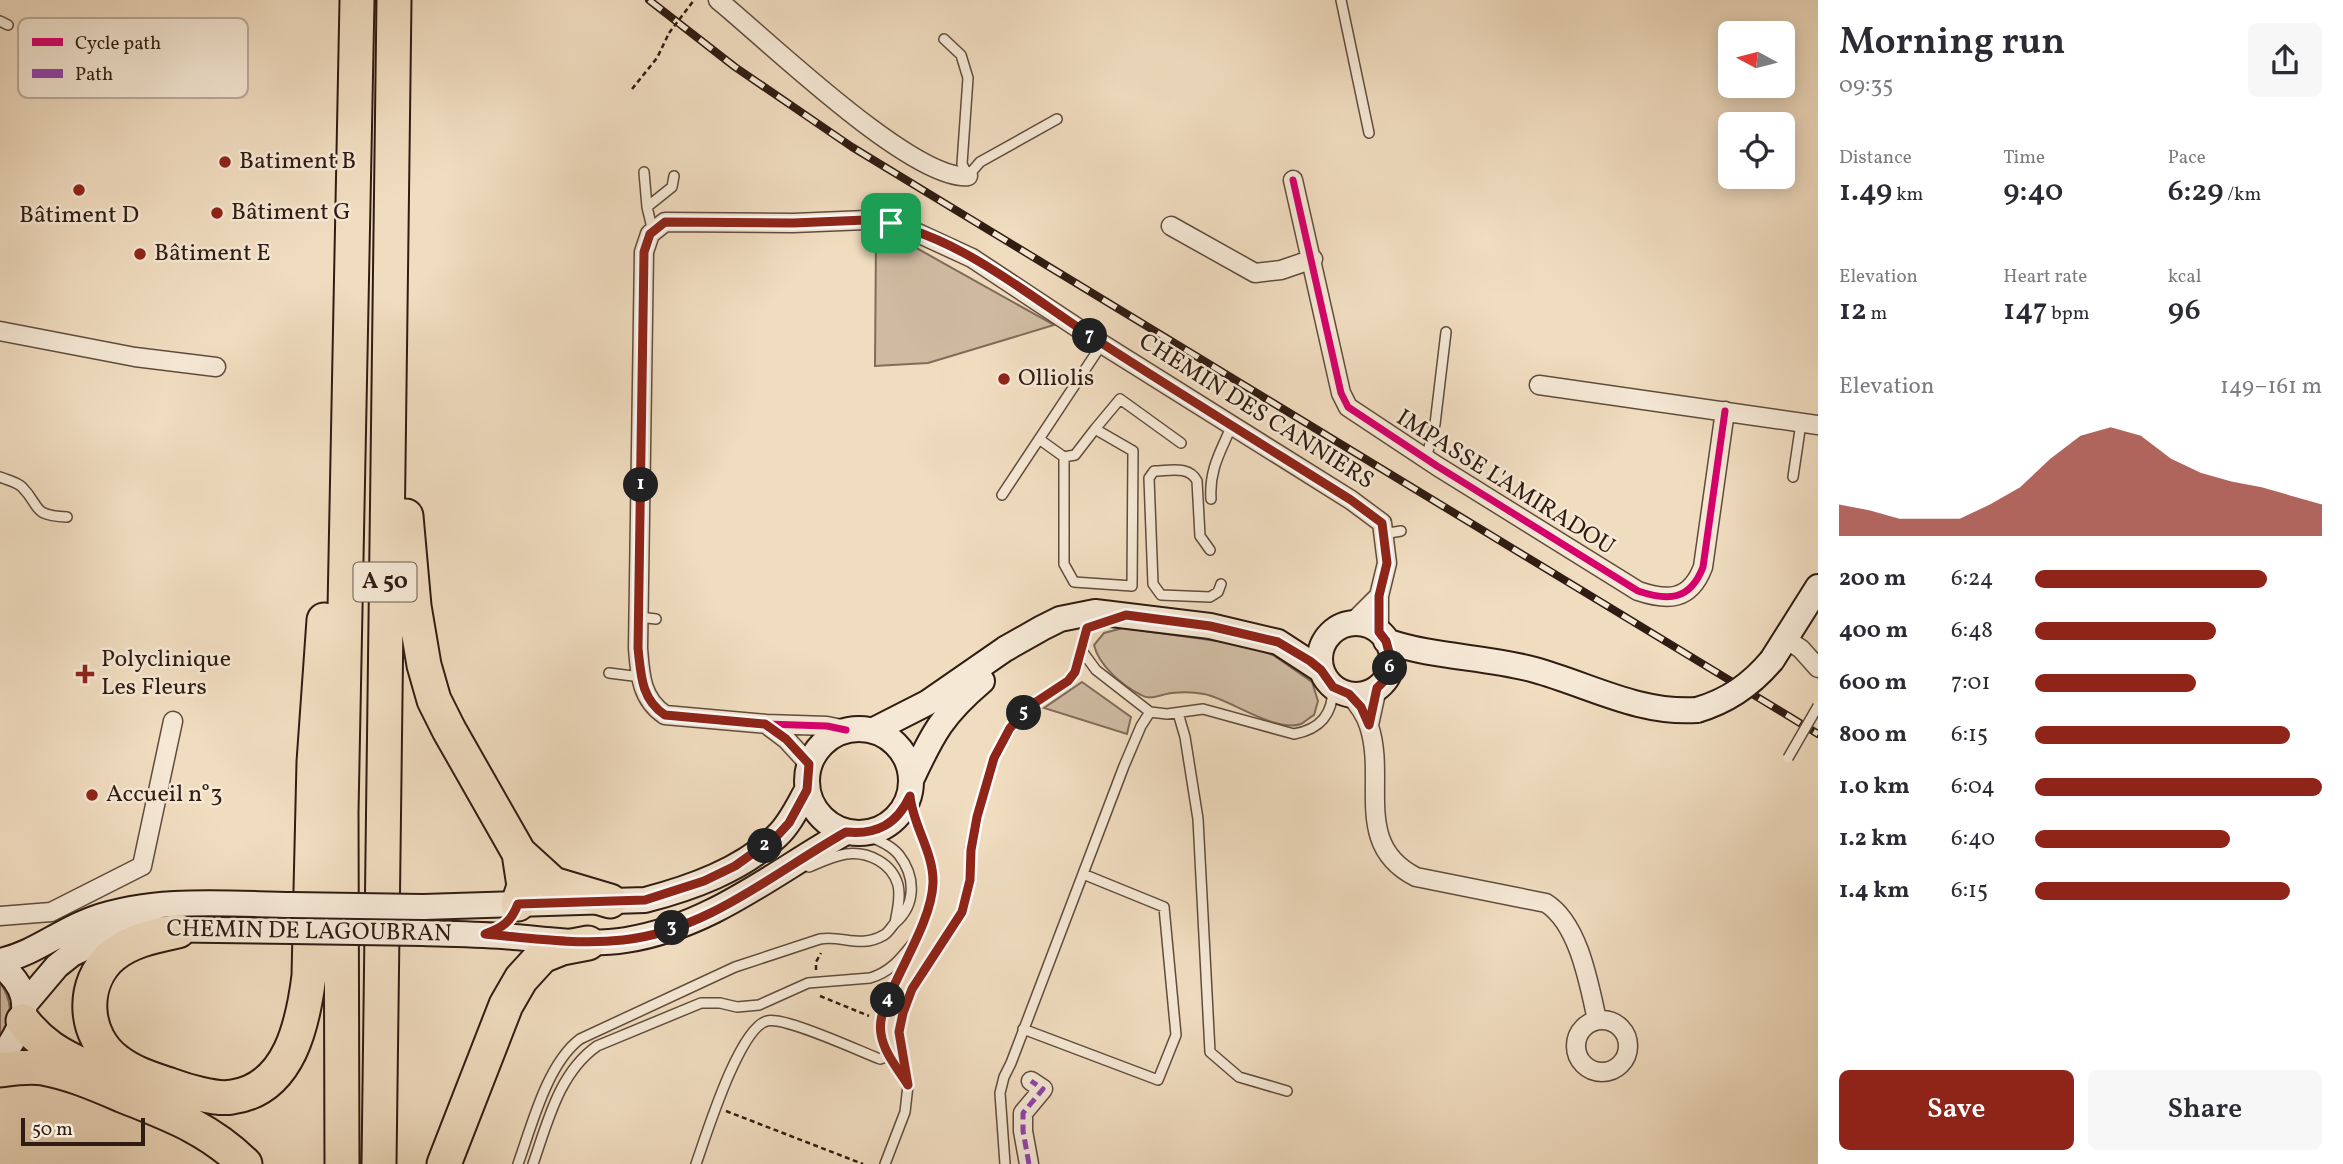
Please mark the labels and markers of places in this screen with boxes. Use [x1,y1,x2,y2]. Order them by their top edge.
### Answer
place label: Batiment B [239,145,356,179]
marker: Batiment B [217,154,233,170]
marker: Bâtiment D [71,182,87,198]
pin [861,193,921,253]
place label: Bâtiment G [231,196,351,230]
place label: Bâtiment D [19,199,139,233]
marker: Bâtiment G [209,205,225,221]
place label: Bâtiment E [154,237,271,271]
marker: Bâtiment E [132,246,148,262]
pin: 7 [1072,318,1108,354]
place label: Olliolis [1018,362,1094,396]
marker: Olliolis [996,371,1012,387]
pin: 1 [624,468,658,503]
place label: Polyclinique Les Fleurs [101,643,231,705]
pin: 6 [1372,650,1408,686]
marker: Polyclinique Les Fleurs [75,664,95,684]
pin: 5 [1006,696,1042,730]
place label: Accueil n°3 [106,778,223,812]
marker: Accueil n°3 [84,787,100,803]
pin: 2 [748,828,782,864]
pin: 3 [654,911,690,946]
pin: 4 [870,982,906,1018]

